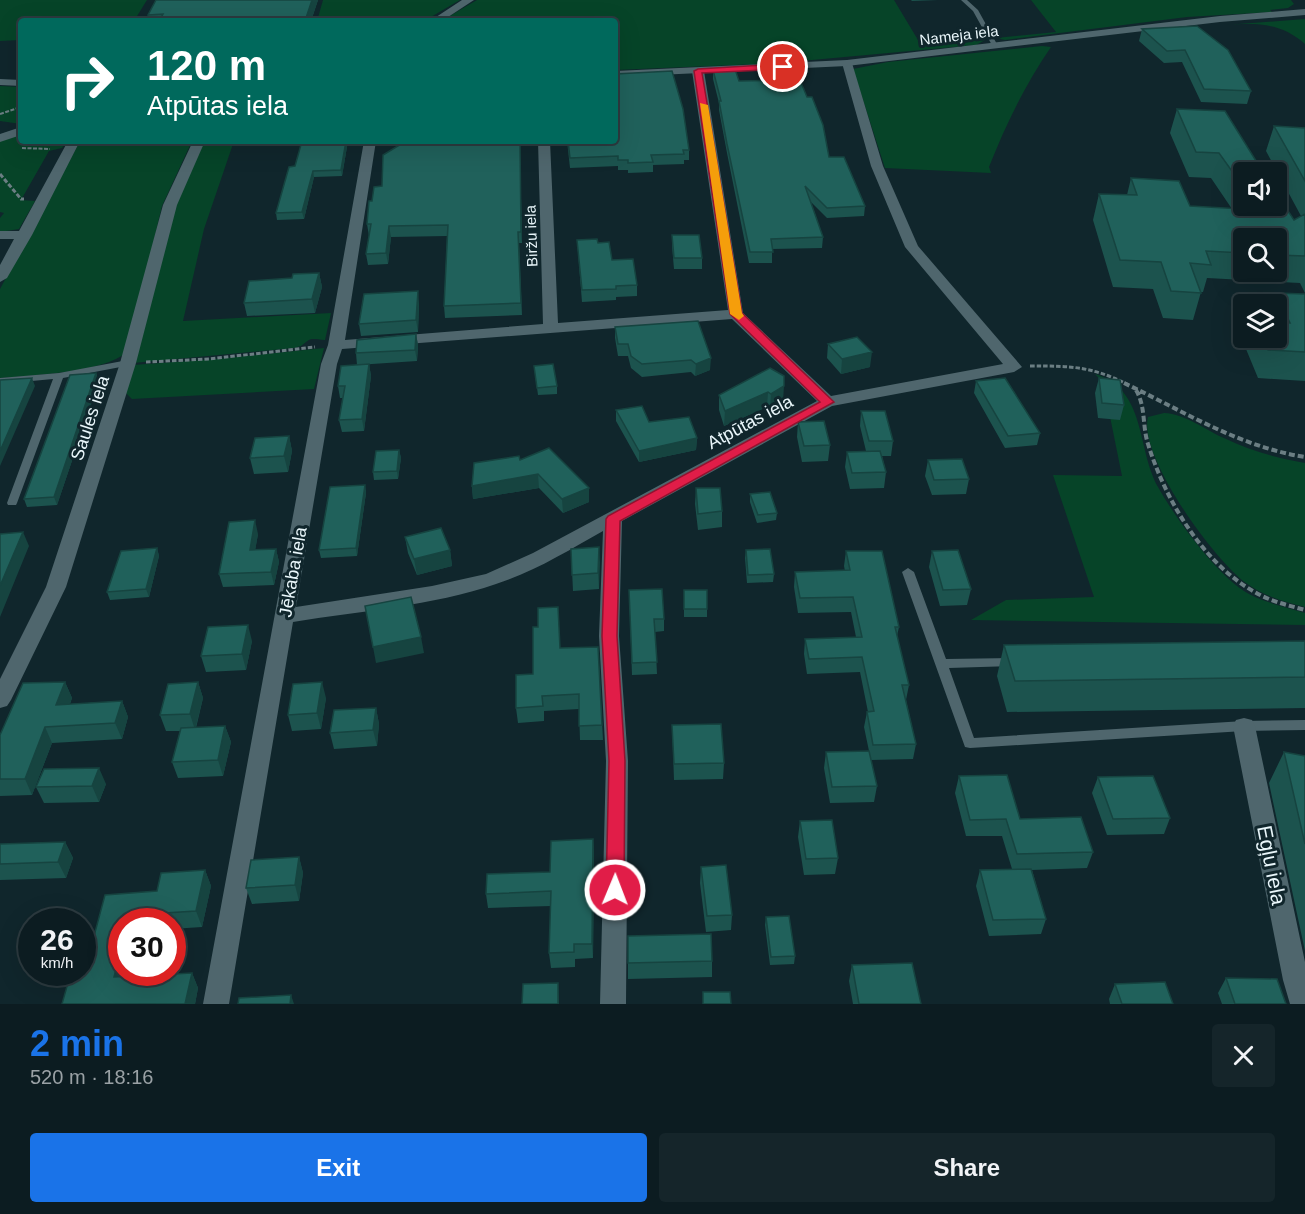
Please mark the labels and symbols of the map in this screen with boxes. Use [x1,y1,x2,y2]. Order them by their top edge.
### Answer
street label: Nameja iela [919,22,1000,48]
pin [757,41,808,92]
street label: Biržu iela [521,204,541,267]
street label: Saules iela [67,372,113,463]
street label: Atpūtas iela [704,391,797,453]
street label: Jēkaba iela [275,524,311,619]
street label: Egļu iela [1253,823,1291,907]
position arrow [583,858,647,922]
speed limit sign: 30 [108,908,186,986]

